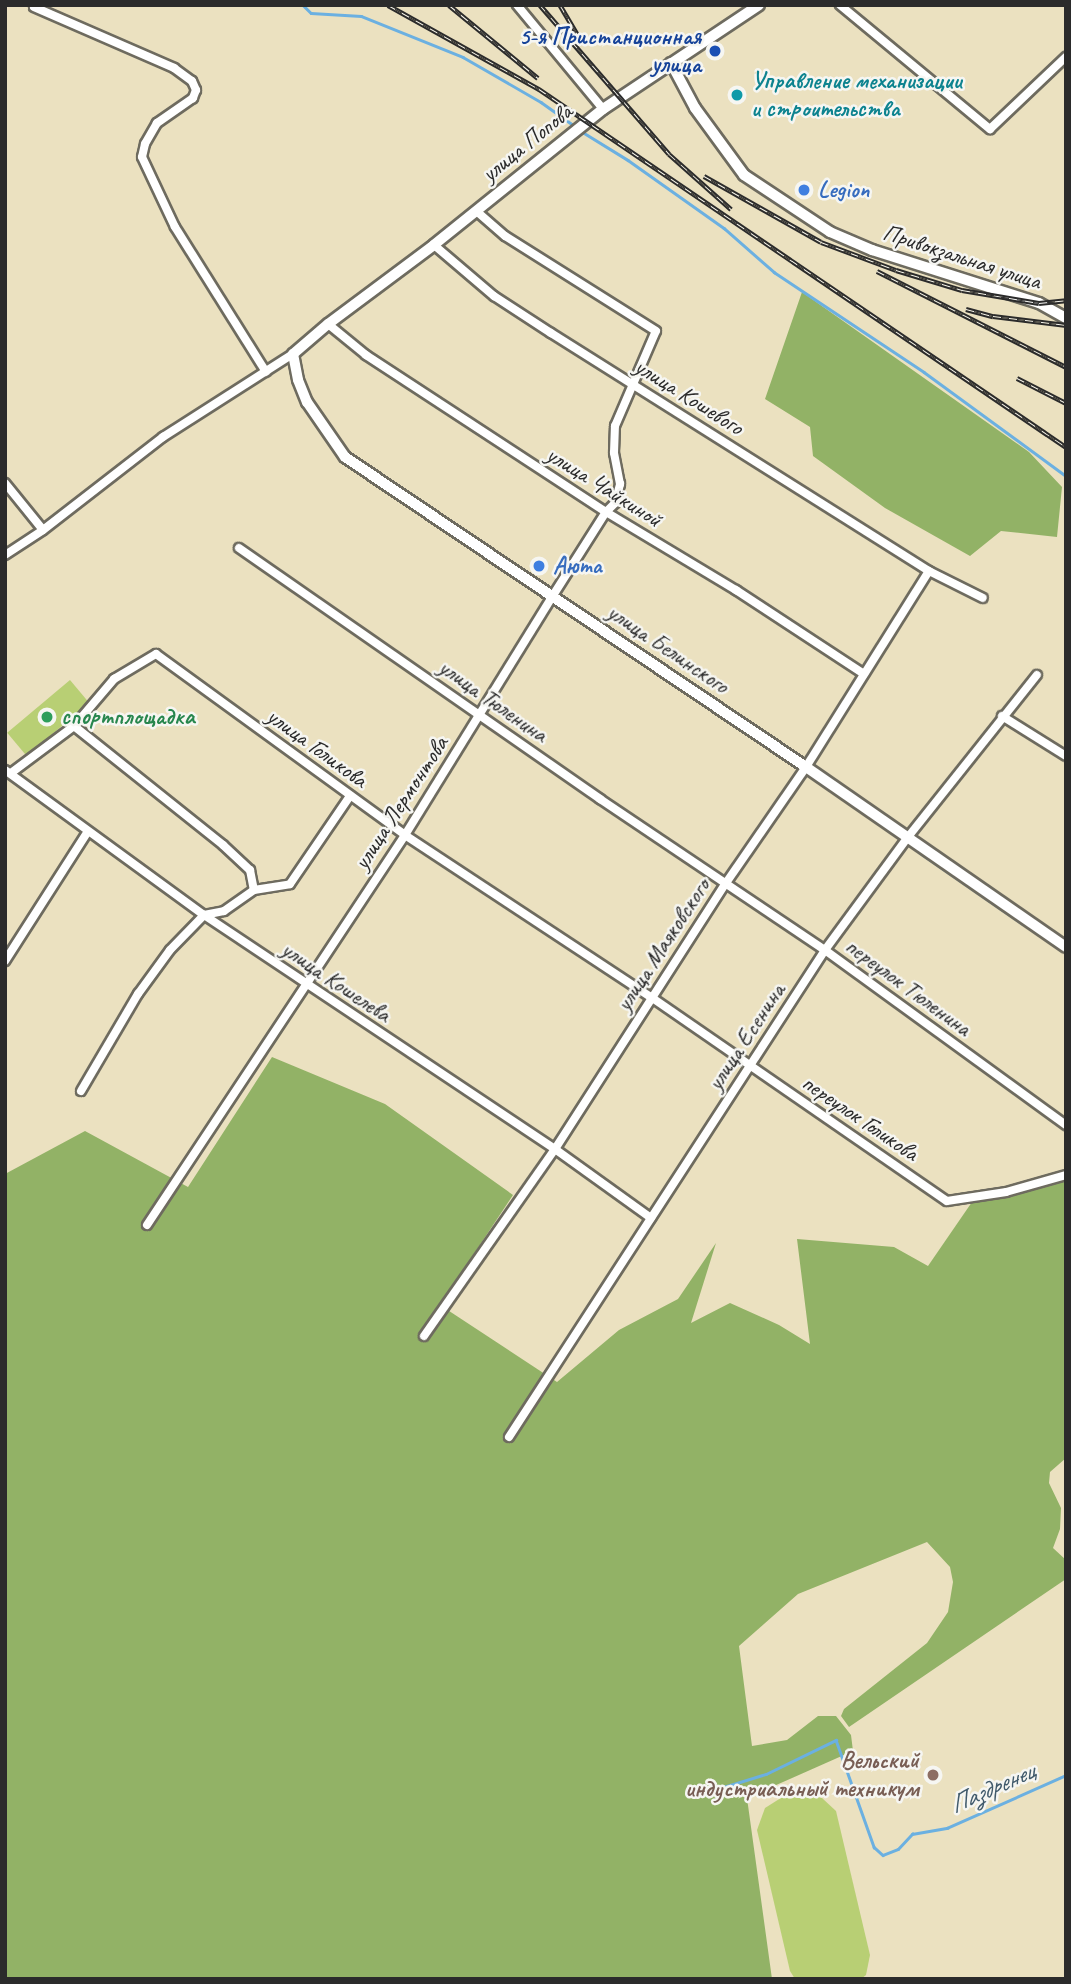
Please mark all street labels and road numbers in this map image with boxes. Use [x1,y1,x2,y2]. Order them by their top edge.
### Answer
street label: улица Попова [476,98,578,188]
street label: Привокзальная улица [878,217,1046,297]
street label: улица Кошевого [629,352,749,442]
street label: улица Чайкиной [541,440,667,534]
street label: улица Белинского [601,597,735,701]
street label: улица Тюленина [433,653,553,749]
street label: улица Голикова [261,701,373,795]
street label: улица Лермонтова [347,731,455,875]
street label: улица Маяковского [609,873,717,1017]
street label: переулок Тюленина [840,932,976,1042]
street label: улица Кошелева [276,935,396,1029]
street label: улица Есенина [701,978,791,1096]
street label: переулок Голикова [794,1067,926,1169]

